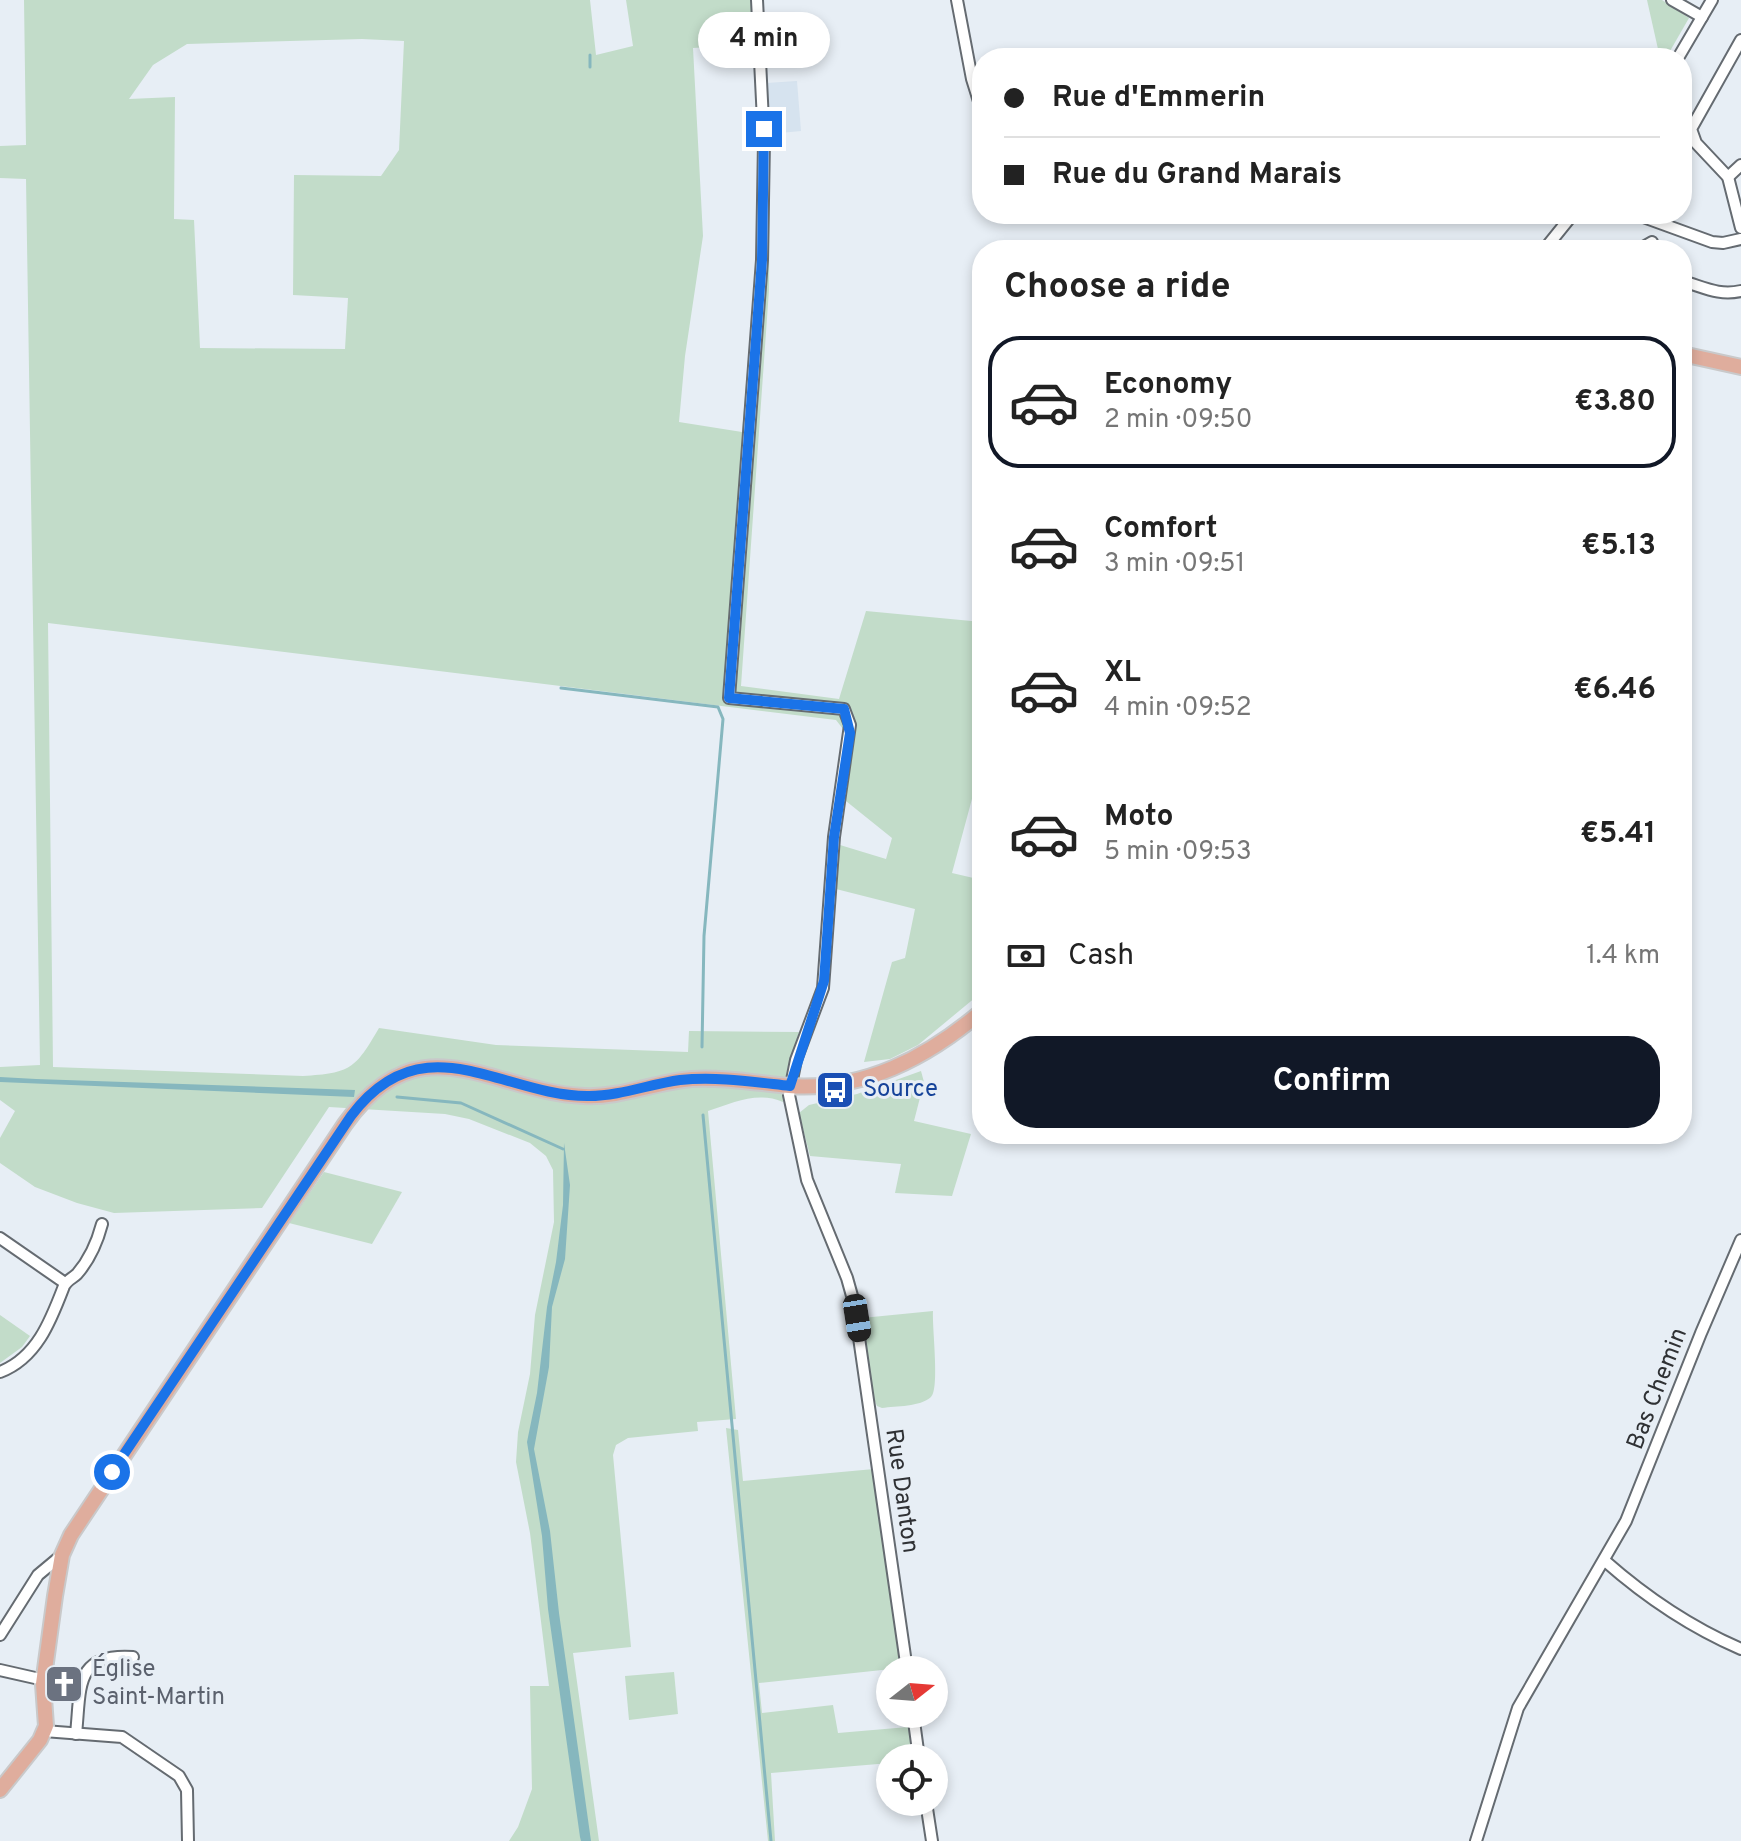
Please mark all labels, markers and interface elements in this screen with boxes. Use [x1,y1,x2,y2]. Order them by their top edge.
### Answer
callout: 4 min [698,13,830,69]
text: 4 min [730,23,798,56]
text: Rue d'Emmerin [1052,80,1265,117]
route end [746,111,782,147]
text: Rue du Grand Marais [1052,157,1342,194]
text: Choose a ride [1004,265,1230,311]
icon: car [1008,366,1080,438]
text: Economy [1104,367,1232,404]
text: €3.80 [1574,384,1656,421]
text: 2 min · 09:50 [1104,404,1252,437]
icon: car [1008,510,1080,582]
text: Comfort [1104,511,1217,548]
text: €5.13 [1581,528,1656,565]
text: 3 min · 09:51 [1104,548,1245,581]
icon: car [1008,654,1080,726]
text: XL [1104,655,1141,692]
text: €6.46 [1574,672,1656,709]
text: 4 min · 09:52 [1104,692,1252,725]
icon: car [1008,798,1080,870]
text: Moto [1104,799,1174,836]
text: €5.41 [1580,816,1656,853]
text: 5 min · 09:53 [1104,836,1252,869]
icon: cash [1004,934,1048,978]
text: Cash [1068,938,1134,975]
text: 1.4 km [1586,940,1660,973]
button: Confirm [1004,1036,1660,1128]
bus stop icon: Source [814,1069,856,1111]
place label: Source [863,1075,938,1105]
car [841,1292,873,1344]
street label: Bas Chemin [1621,1324,1695,1454]
street label: Rue Danton [877,1427,925,1555]
route start [94,1454,130,1490]
place label: Église Saint-Martin [92,1653,225,1713]
north arrow [876,1656,948,1728]
map controls [876,1656,948,1816]
church icon: Église Saint-Martin [43,1663,85,1705]
button: locate [876,1744,948,1816]

